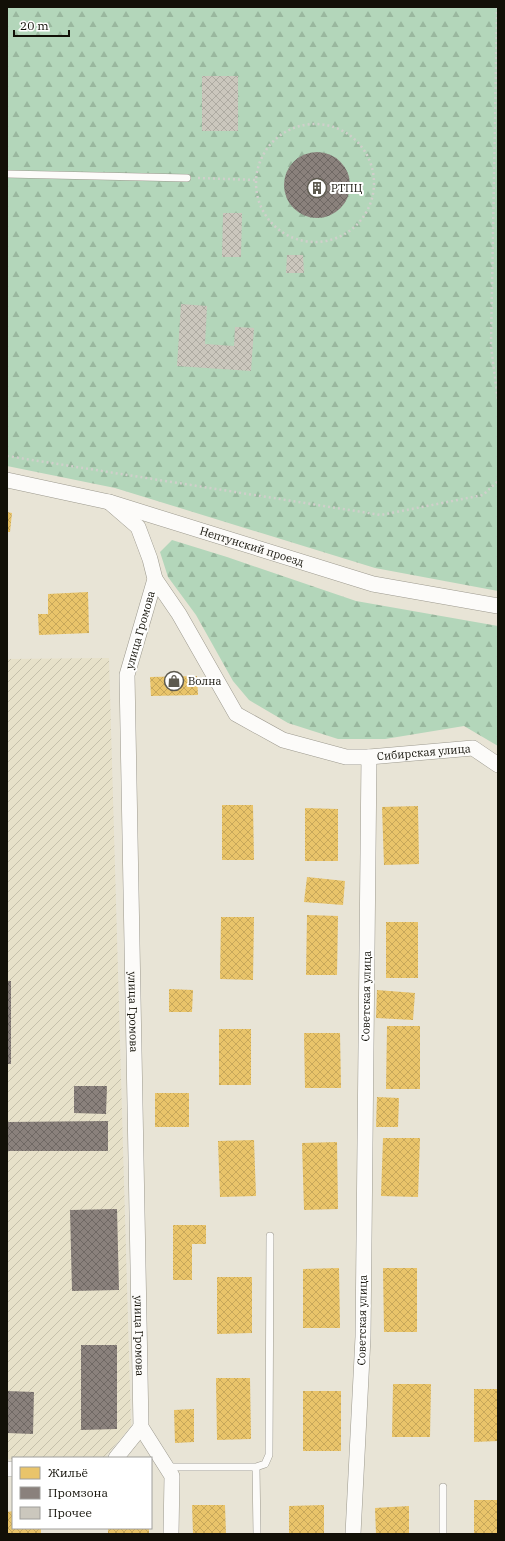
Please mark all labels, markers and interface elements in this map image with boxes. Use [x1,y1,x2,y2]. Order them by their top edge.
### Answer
scale bar [14,12,69,38]
text: 20 m [20,18,49,33]
building icon: РТПЦ [306,177,328,199]
place label: РТПЦ [331,181,363,195]
street label: Нептунский проезд [198,524,306,569]
street label: улица Громова [122,589,158,671]
shop icon: Волна [163,670,185,692]
place label: Волна [188,674,221,688]
street label: Сибирская улица [376,741,471,763]
street label: Советская улица [358,951,374,1041]
street label: улица Громова [126,971,141,1052]
street label: Советская улица [354,1275,370,1365]
street label: улица Громова [132,1295,147,1376]
legend [12,1457,152,1529]
text: Жильё [48,1465,88,1480]
text: Промзона [48,1485,108,1500]
text: Прочее [48,1505,92,1520]

